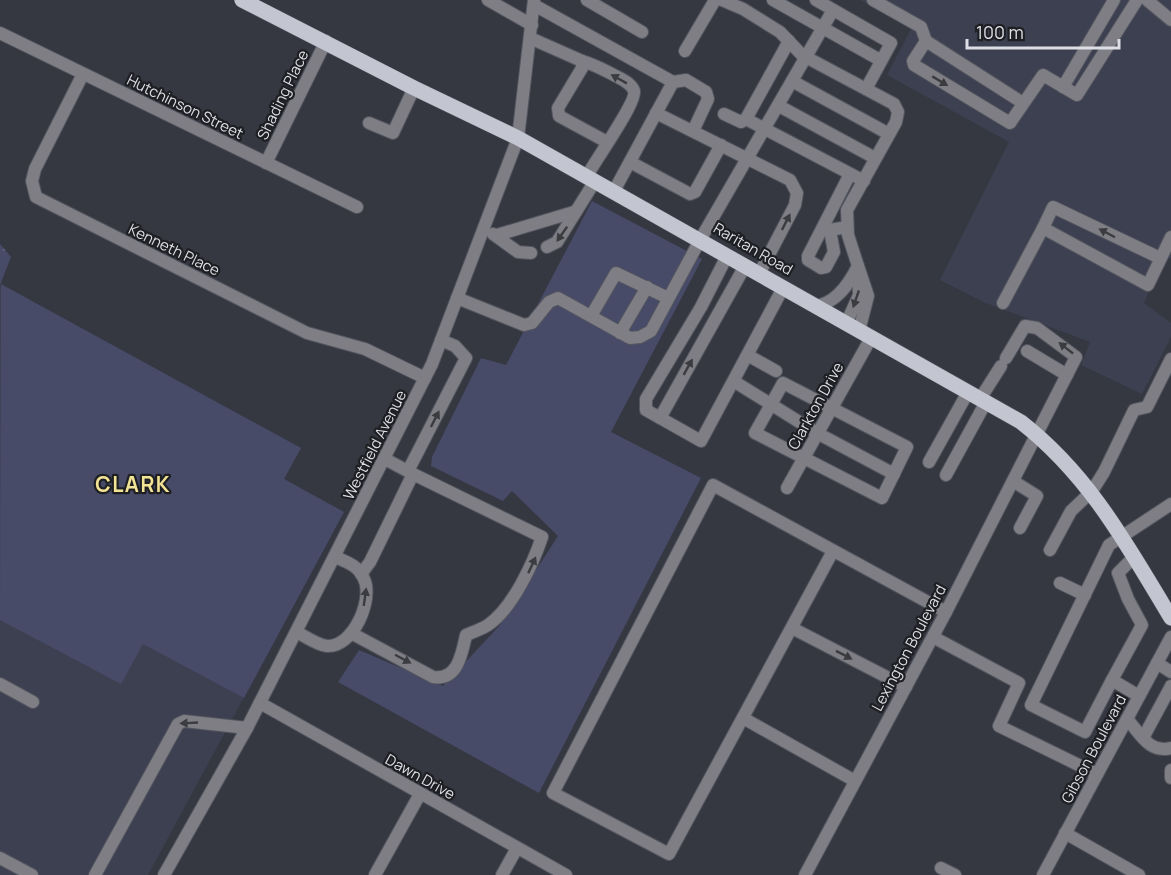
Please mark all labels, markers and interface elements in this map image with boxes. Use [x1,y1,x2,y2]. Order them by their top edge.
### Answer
scale bar [967,12,1118,50]
text: 100 m [976,20,1024,44]
street label: Shading Place [252,46,313,143]
street label: Hutchinson Street [123,69,247,144]
one-way arrow [611,73,627,84]
one-way arrow [932,75,948,86]
one-way arrow [781,213,791,230]
street label: Raritan Road [710,217,797,280]
street label: Kenneth Place [125,218,224,281]
one-way arrow [556,225,568,241]
one-way arrow [1099,229,1116,238]
one-way arrow [851,290,861,308]
one-way arrow [1058,343,1073,355]
street label: Clarkton Drive [783,358,848,453]
one-way arrow [683,359,694,375]
street label: Westfield Avenue [338,386,411,503]
one-way arrow [430,411,439,428]
district label: CLARK [95,470,171,498]
one-way arrow [527,557,536,574]
street label: Lexington Boulevard [866,581,951,715]
one-way arrow [361,587,370,606]
one-way arrow [835,650,852,660]
one-way arrow [395,654,412,664]
street label: Gibson Boulevard [1056,691,1131,807]
one-way arrow [180,719,199,728]
street label: Dawn Drive [382,749,459,804]

